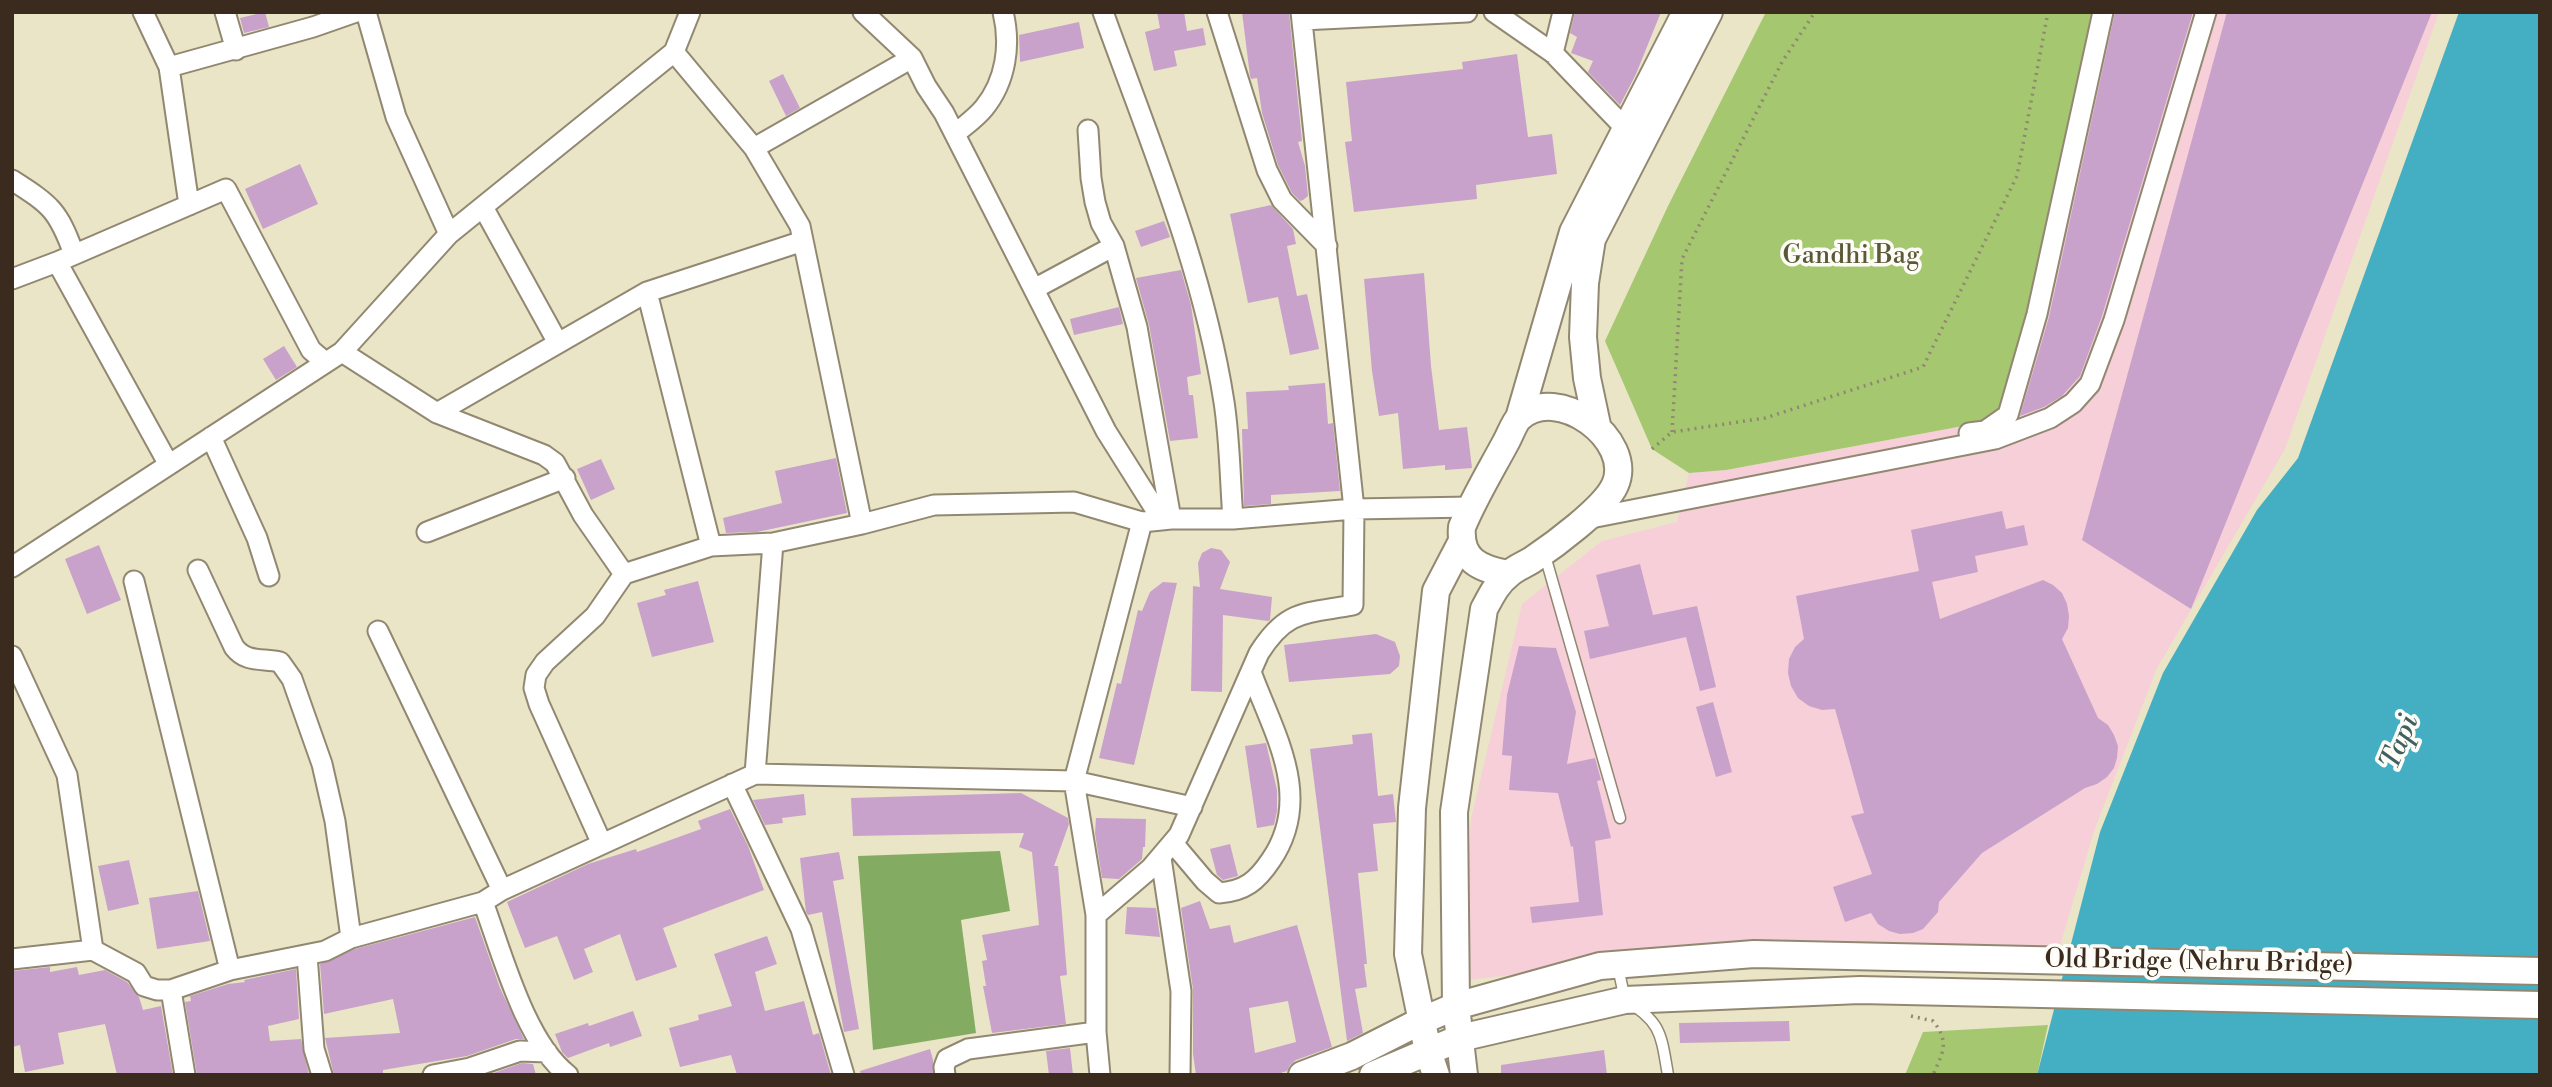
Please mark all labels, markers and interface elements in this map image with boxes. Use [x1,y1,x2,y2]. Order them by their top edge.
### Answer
park label: Gandhi Bag [1783,241,1919,273]
water label: Tapi [2374,710,2428,776]
street label: Old Bridge (Nehru Bridge) [2044,945,2354,981]

